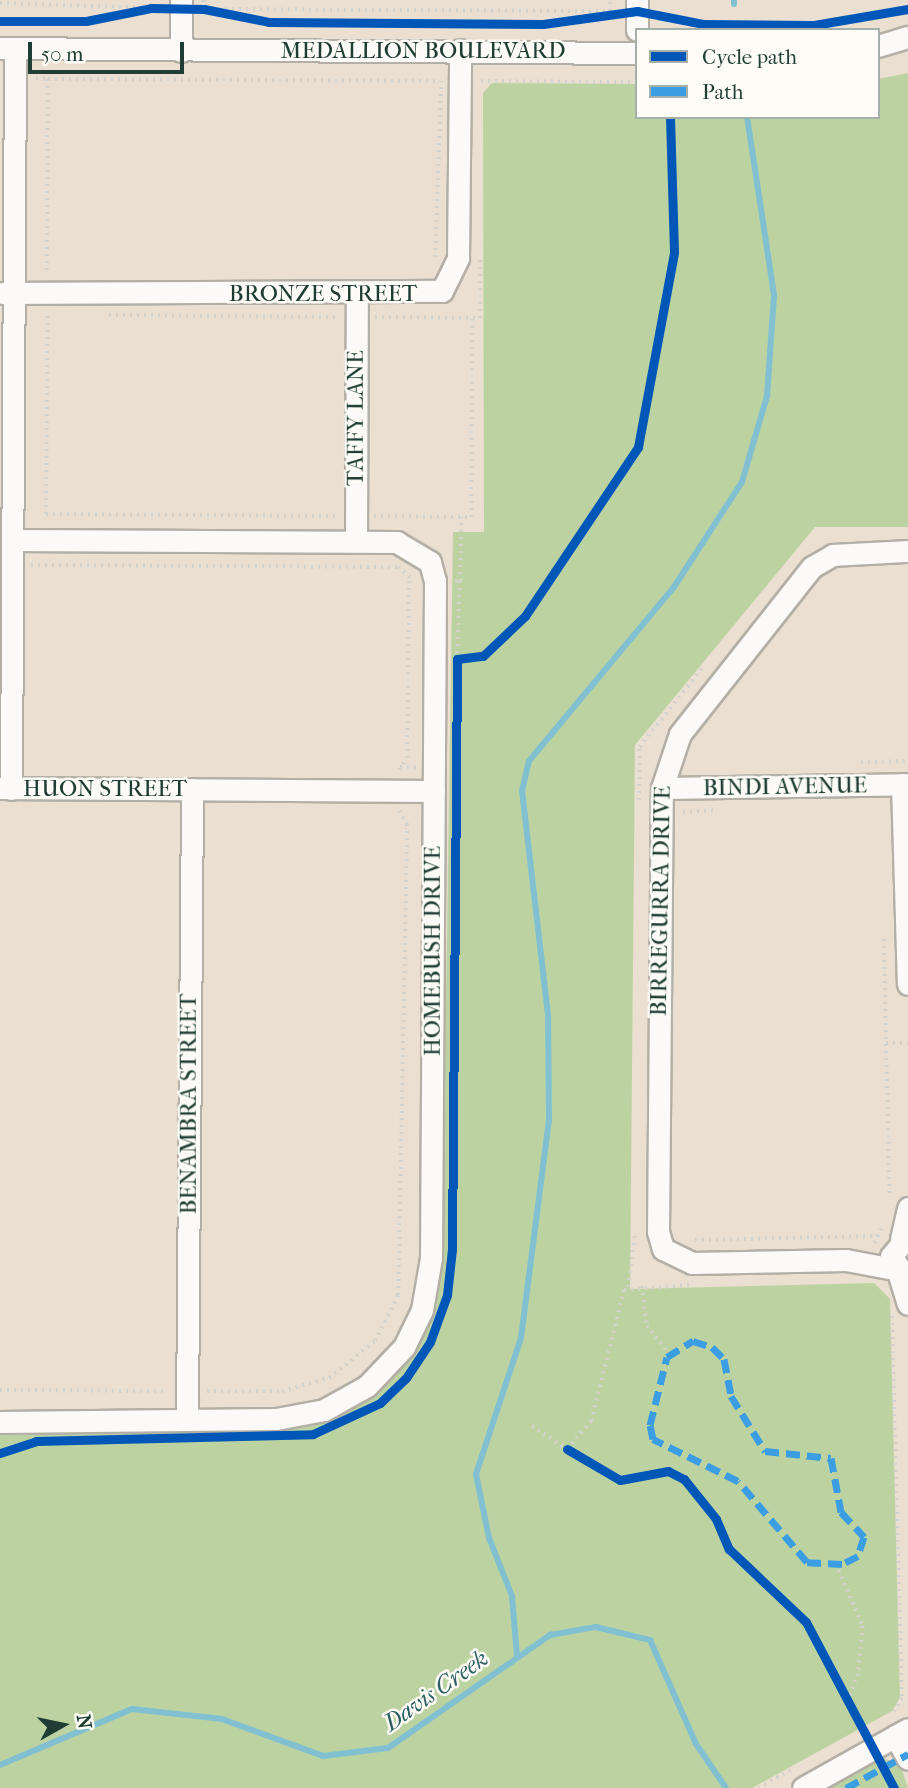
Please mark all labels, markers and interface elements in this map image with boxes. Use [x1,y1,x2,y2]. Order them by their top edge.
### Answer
scale bar [32,28,187,72]
legend [635,28,880,119]
street label: MEDALLION BOULEVARD [280,37,566,65]
text: 50 m [41,42,84,66]
text: Cycle path [702,45,797,69]
text: Path [702,80,743,104]
street label: BRONZE STREET [229,280,417,308]
street label: TAFFY LANE [342,350,370,486]
street label: BINDI AVENUE [703,772,867,802]
street label: HUON STREET [23,775,187,803]
street label: BIRREGURRA DRIVE [645,786,677,1016]
street label: HOMEBUSH DRIVE [419,846,447,1056]
street label: BENAMBRA STREET [175,994,203,1214]
water label: Davis Creek [378,1644,494,1738]
north arrow [28,1690,98,1760]
text: N [72,1713,96,1731]

